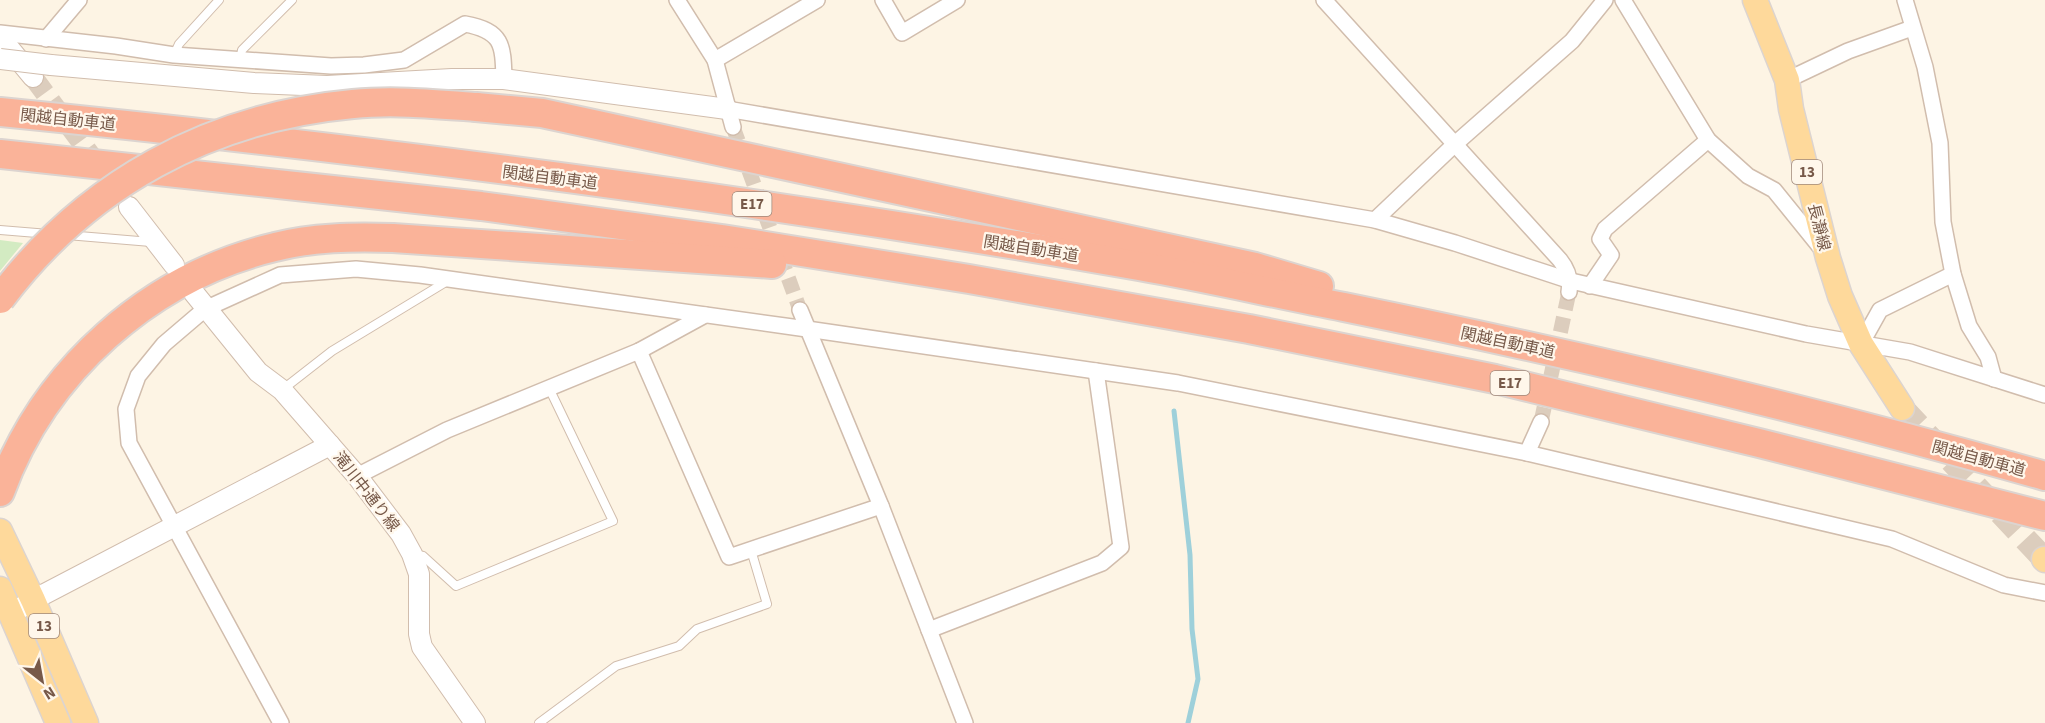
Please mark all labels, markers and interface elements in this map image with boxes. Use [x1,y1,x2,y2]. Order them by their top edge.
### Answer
street label: 関越自動車道 [19,104,117,136]
road number: 13 [1792,160,1822,184]
street label: 関越自動車道 [501,161,599,195]
road number: E17 [732,192,771,216]
street label: 長瀞線 [1803,201,1836,253]
street label: 関越自動車道 [982,231,1080,267]
street label: 関越自動車道 [1459,322,1557,364]
road number: E17 [1490,371,1530,395]
street label: 関越自動車道 [1930,436,2028,482]
street label: 滝川中通り線 [328,447,404,536]
road number: 13 [29,614,59,638]
north arrow [12,651,72,711]
text: N [39,681,59,705]

